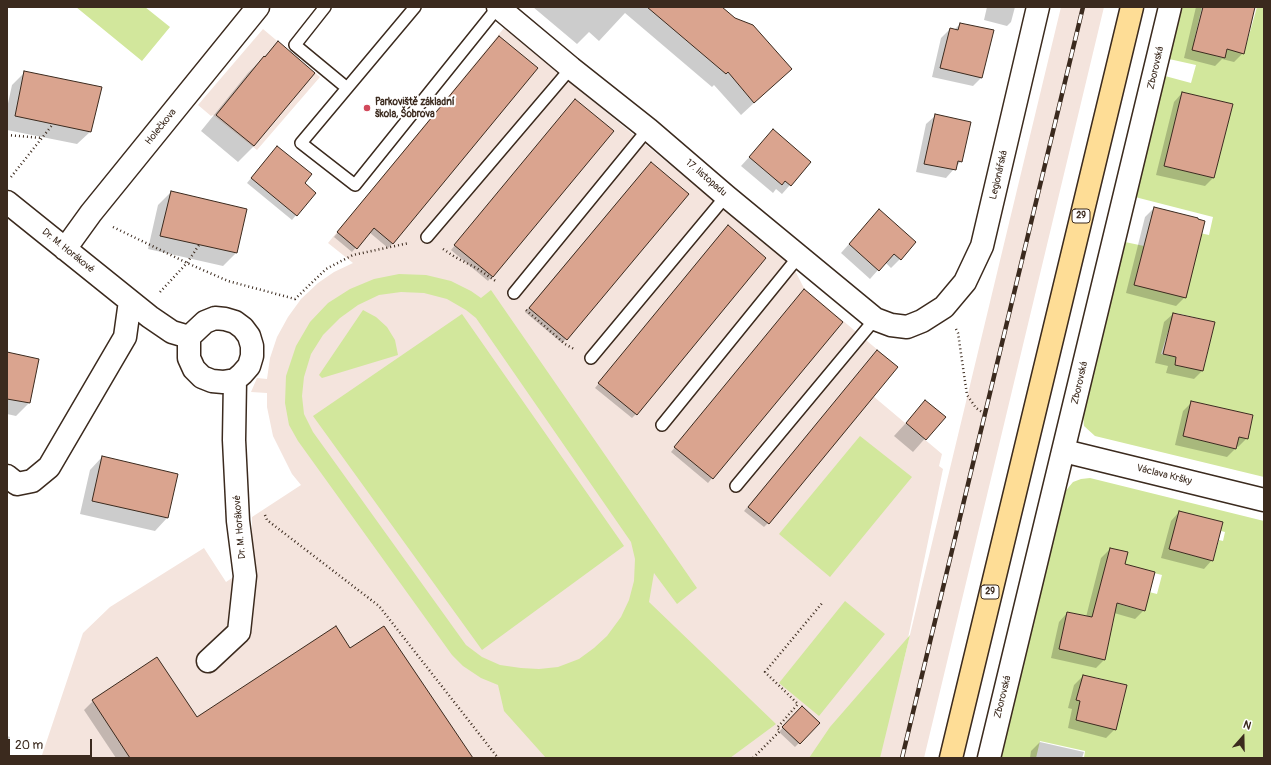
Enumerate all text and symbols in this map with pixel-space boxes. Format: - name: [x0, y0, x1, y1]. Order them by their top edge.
- street label: Zborovská: [1145, 45, 1167, 91]
- place label: Parkoviště základní škola, Šobrova: [375, 96, 455, 120]
- marker: Parkoviště základní škola, Šobrova: [362, 103, 372, 113]
- street label: Holečkova: [143, 107, 179, 147]
- street label: Legionářská: [988, 149, 1010, 201]
- street label: 17. listopadu: [683, 157, 729, 199]
- road number: 29: [1072, 209, 1090, 223]
- street label: Dr. M. Horákové: [39, 226, 97, 276]
- street label: Zborovská: [1069, 360, 1091, 406]
- street label: Václava Kršky: [1135, 462, 1193, 488]
- street label: Dr. M. Horákové: [231, 495, 249, 559]
- road number: 29: [981, 585, 999, 599]
- street label: Zborovská: [992, 674, 1014, 720]
- north arrow: [1223, 717, 1263, 757]
- text: N: [1242, 718, 1253, 733]
- scale bar: [10, 731, 94, 757]
- text: 20 m: [15, 738, 43, 753]

